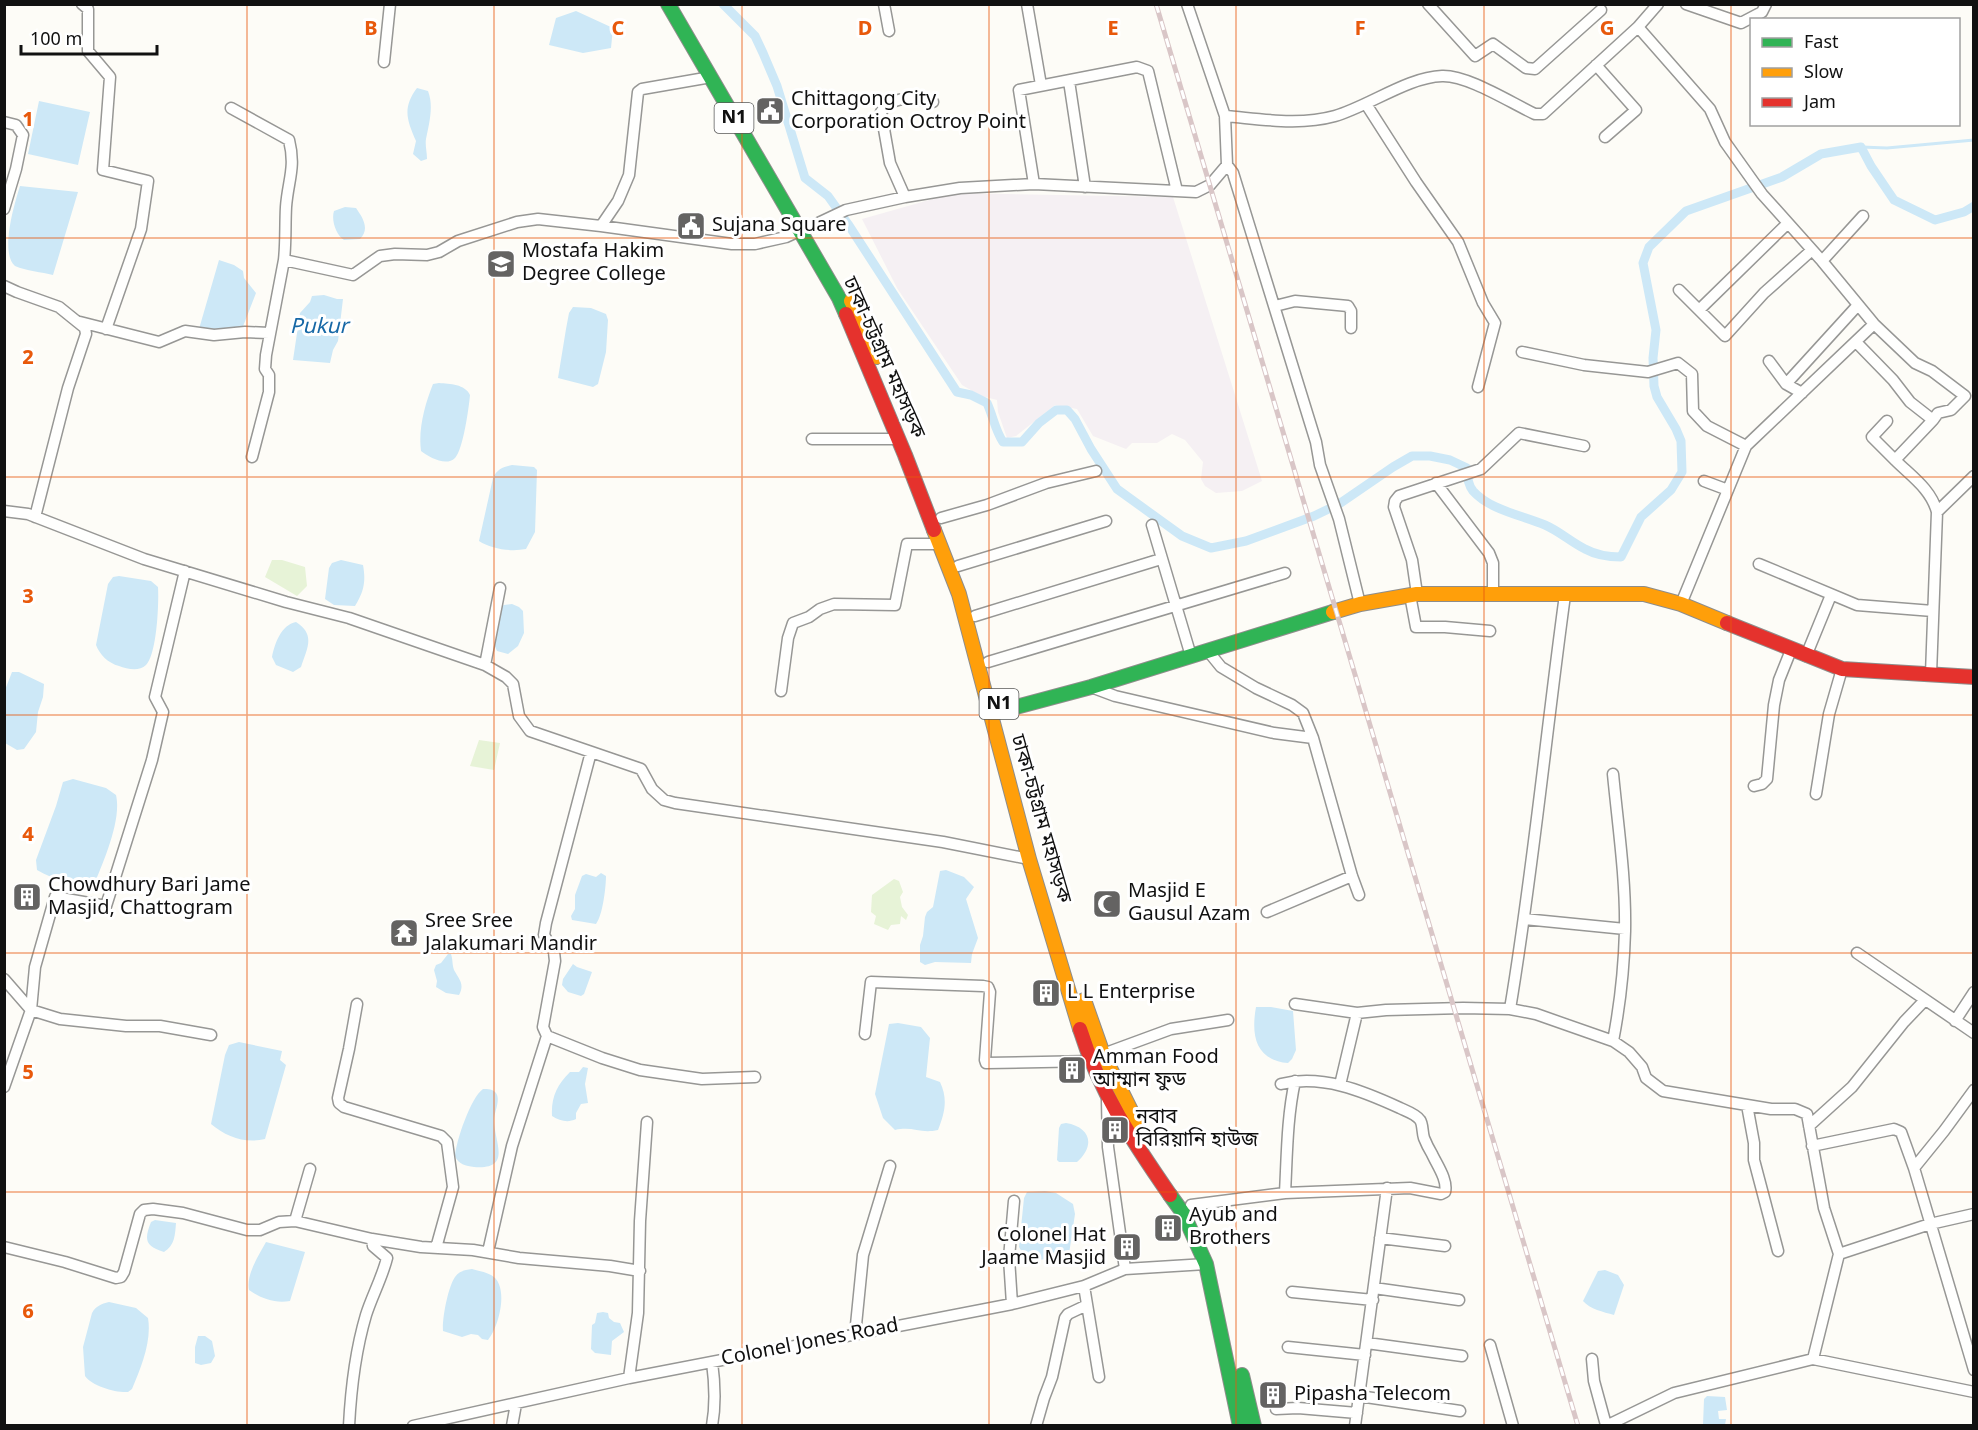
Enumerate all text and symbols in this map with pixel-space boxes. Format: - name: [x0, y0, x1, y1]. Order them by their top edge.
- text: B: [364, 17, 378, 43]
- text: C: [612, 17, 625, 43]
- text: D: [858, 17, 872, 43]
- text: E: [1107, 17, 1119, 43]
- text: F: [1355, 17, 1365, 43]
- text: G: [1600, 17, 1614, 43]
- scale bar: [21, 18, 158, 56]
- legend: [1750, 18, 1960, 126]
- text: 100 m: [30, 28, 82, 52]
- text: Fast: [1804, 31, 1839, 55]
- text: Slow: [1804, 61, 1843, 85]
- place label: Chittagong City Corporation Octroy Point: [791, 87, 1026, 136]
- text: Jam: [1802, 91, 1836, 115]
- public building icon: Chittagong City Corporation Octroy Point: [754, 95, 786, 127]
- road number: N1: [714, 103, 754, 133]
- text: 1: [22, 108, 34, 134]
- public building icon: Sujana Square: [675, 210, 707, 242]
- place label: Sujana Square: [712, 213, 847, 239]
- place label: Mostafa Hakim Degree College: [522, 239, 666, 288]
- school or university icon: Mostafa Hakim Degree College: [485, 248, 517, 280]
- street label: ঢাকা-চট্টগ্রাম মহাসড়ক: [835, 272, 932, 444]
- water label: Pukur: [290, 314, 352, 342]
- text: 2: [22, 346, 34, 372]
- text: 3: [22, 585, 34, 611]
- road number: N1: [980, 689, 1018, 719]
- street label: ঢাকা-চট্টগ্রাম মহাসড়ক: [1003, 731, 1078, 907]
- text: 4: [22, 823, 34, 849]
- place label: Chowdhury Bari Jame Masjid, Chattogram: [48, 873, 251, 922]
- place label: Masjid E Gausul Azam: [1128, 879, 1251, 928]
- building icon: Chowdhury Bari Jame Masjid, Chattogram: [11, 881, 43, 913]
- mosque icon: Masjid E Gausul Azam: [1091, 888, 1123, 920]
- place label: Sree Sree Jalakumari Mandir: [423, 909, 597, 958]
- temple icon: Sree Sree Jalakumari Mandir: [388, 917, 420, 949]
- building icon: L L Enterprise: [1030, 977, 1062, 1009]
- place label: L L Enterprise: [1067, 980, 1195, 1006]
- place label: Amman Food আম্মান ফুড: [1092, 1045, 1219, 1094]
- building icon: Amman Food আম্মান ফুড: [1056, 1054, 1088, 1086]
- text: 5: [22, 1061, 34, 1087]
- place label: নবাব বিরিয়ানি হাউজ: [1135, 1105, 1259, 1154]
- building icon: নবাব বিরিয়ানি হাউজ: [1099, 1114, 1131, 1146]
- place label: Ayub and Brothers: [1189, 1203, 1278, 1252]
- building icon: Ayub and Brothers: [1152, 1212, 1184, 1244]
- place label: Colonel Hat Jaame Masjid: [979, 1223, 1106, 1272]
- building icon: Colonel Hat Jaame Masjid: [1111, 1231, 1143, 1263]
- text: 6: [22, 1300, 34, 1326]
- street label: Colonel Jones Road: [719, 1313, 901, 1373]
- building icon: Pipasha Telecom: [1257, 1379, 1289, 1411]
- place label: Pipasha Telecom: [1294, 1382, 1451, 1408]

